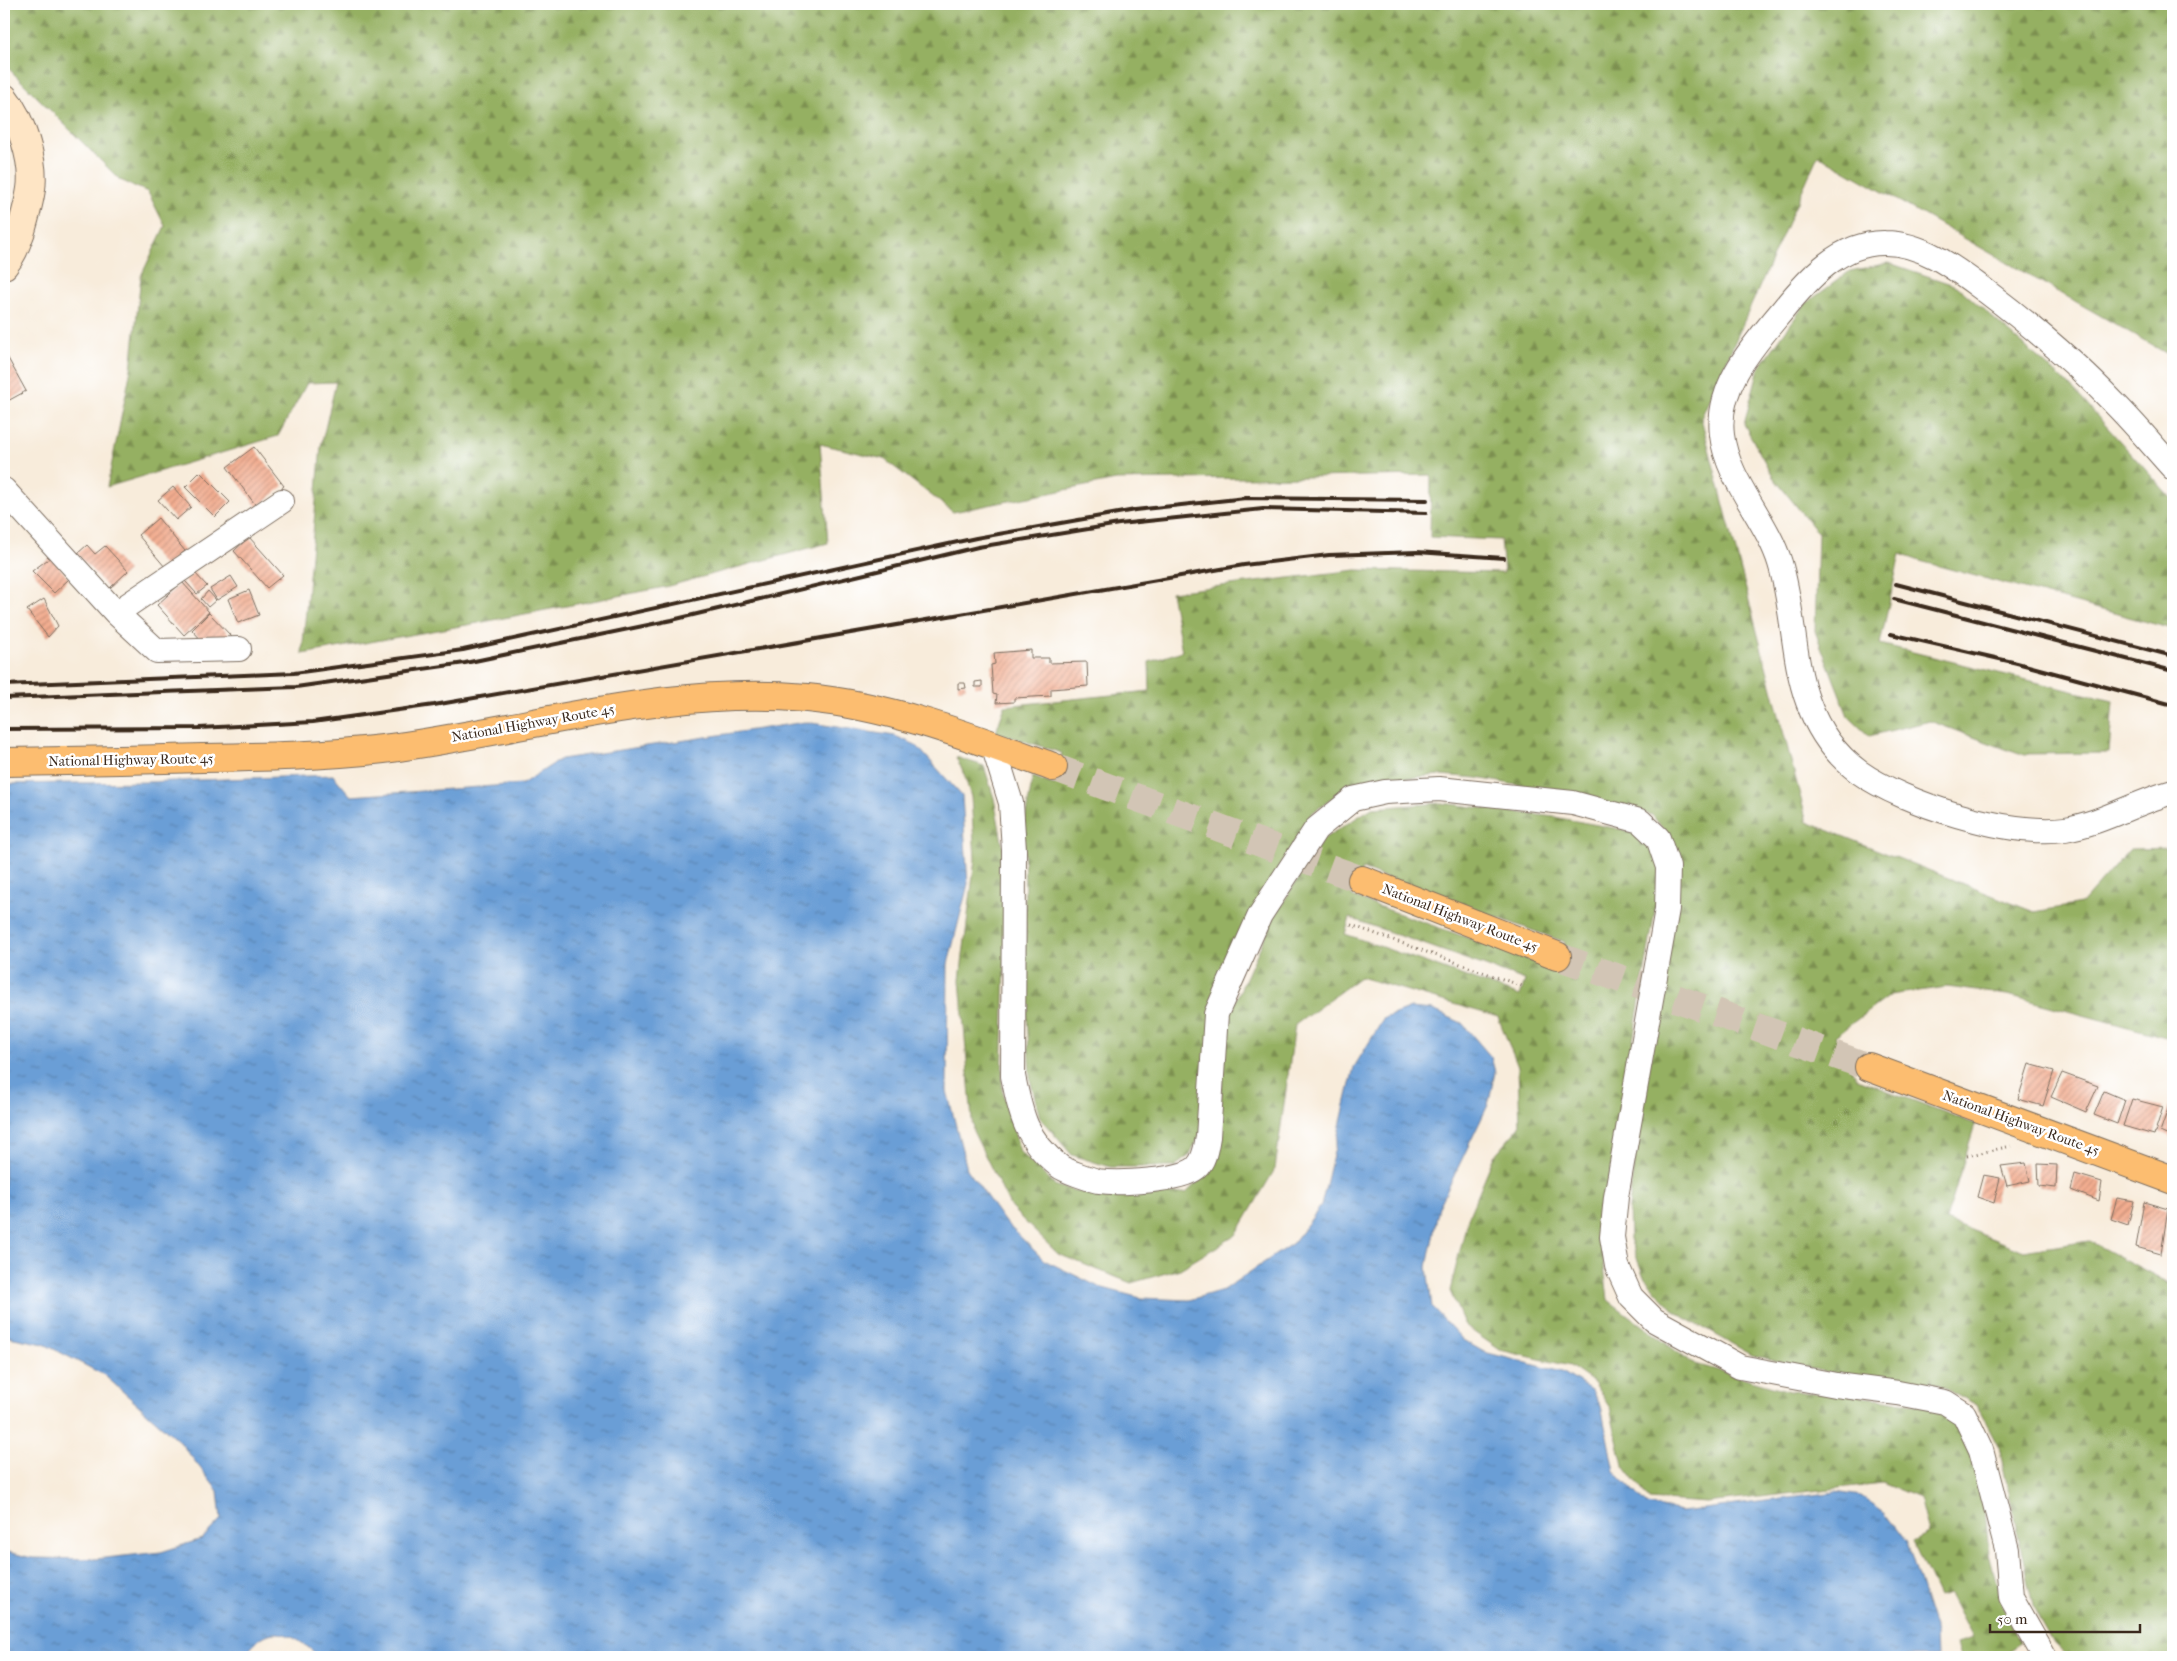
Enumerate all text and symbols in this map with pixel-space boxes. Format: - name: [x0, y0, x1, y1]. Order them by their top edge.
- street label: National Highway Route 45: [450, 700, 616, 746]
- street label: National Highway Route 45: [48, 750, 214, 770]
- street label: National Highway Route 45: [1380, 880, 1540, 956]
- street label: National Highway Route 45: [1940, 1087, 2102, 1159]
- scale bar: [1990, 1601, 2140, 1633]
- text: 50 m: [1997, 1610, 2028, 1628]

